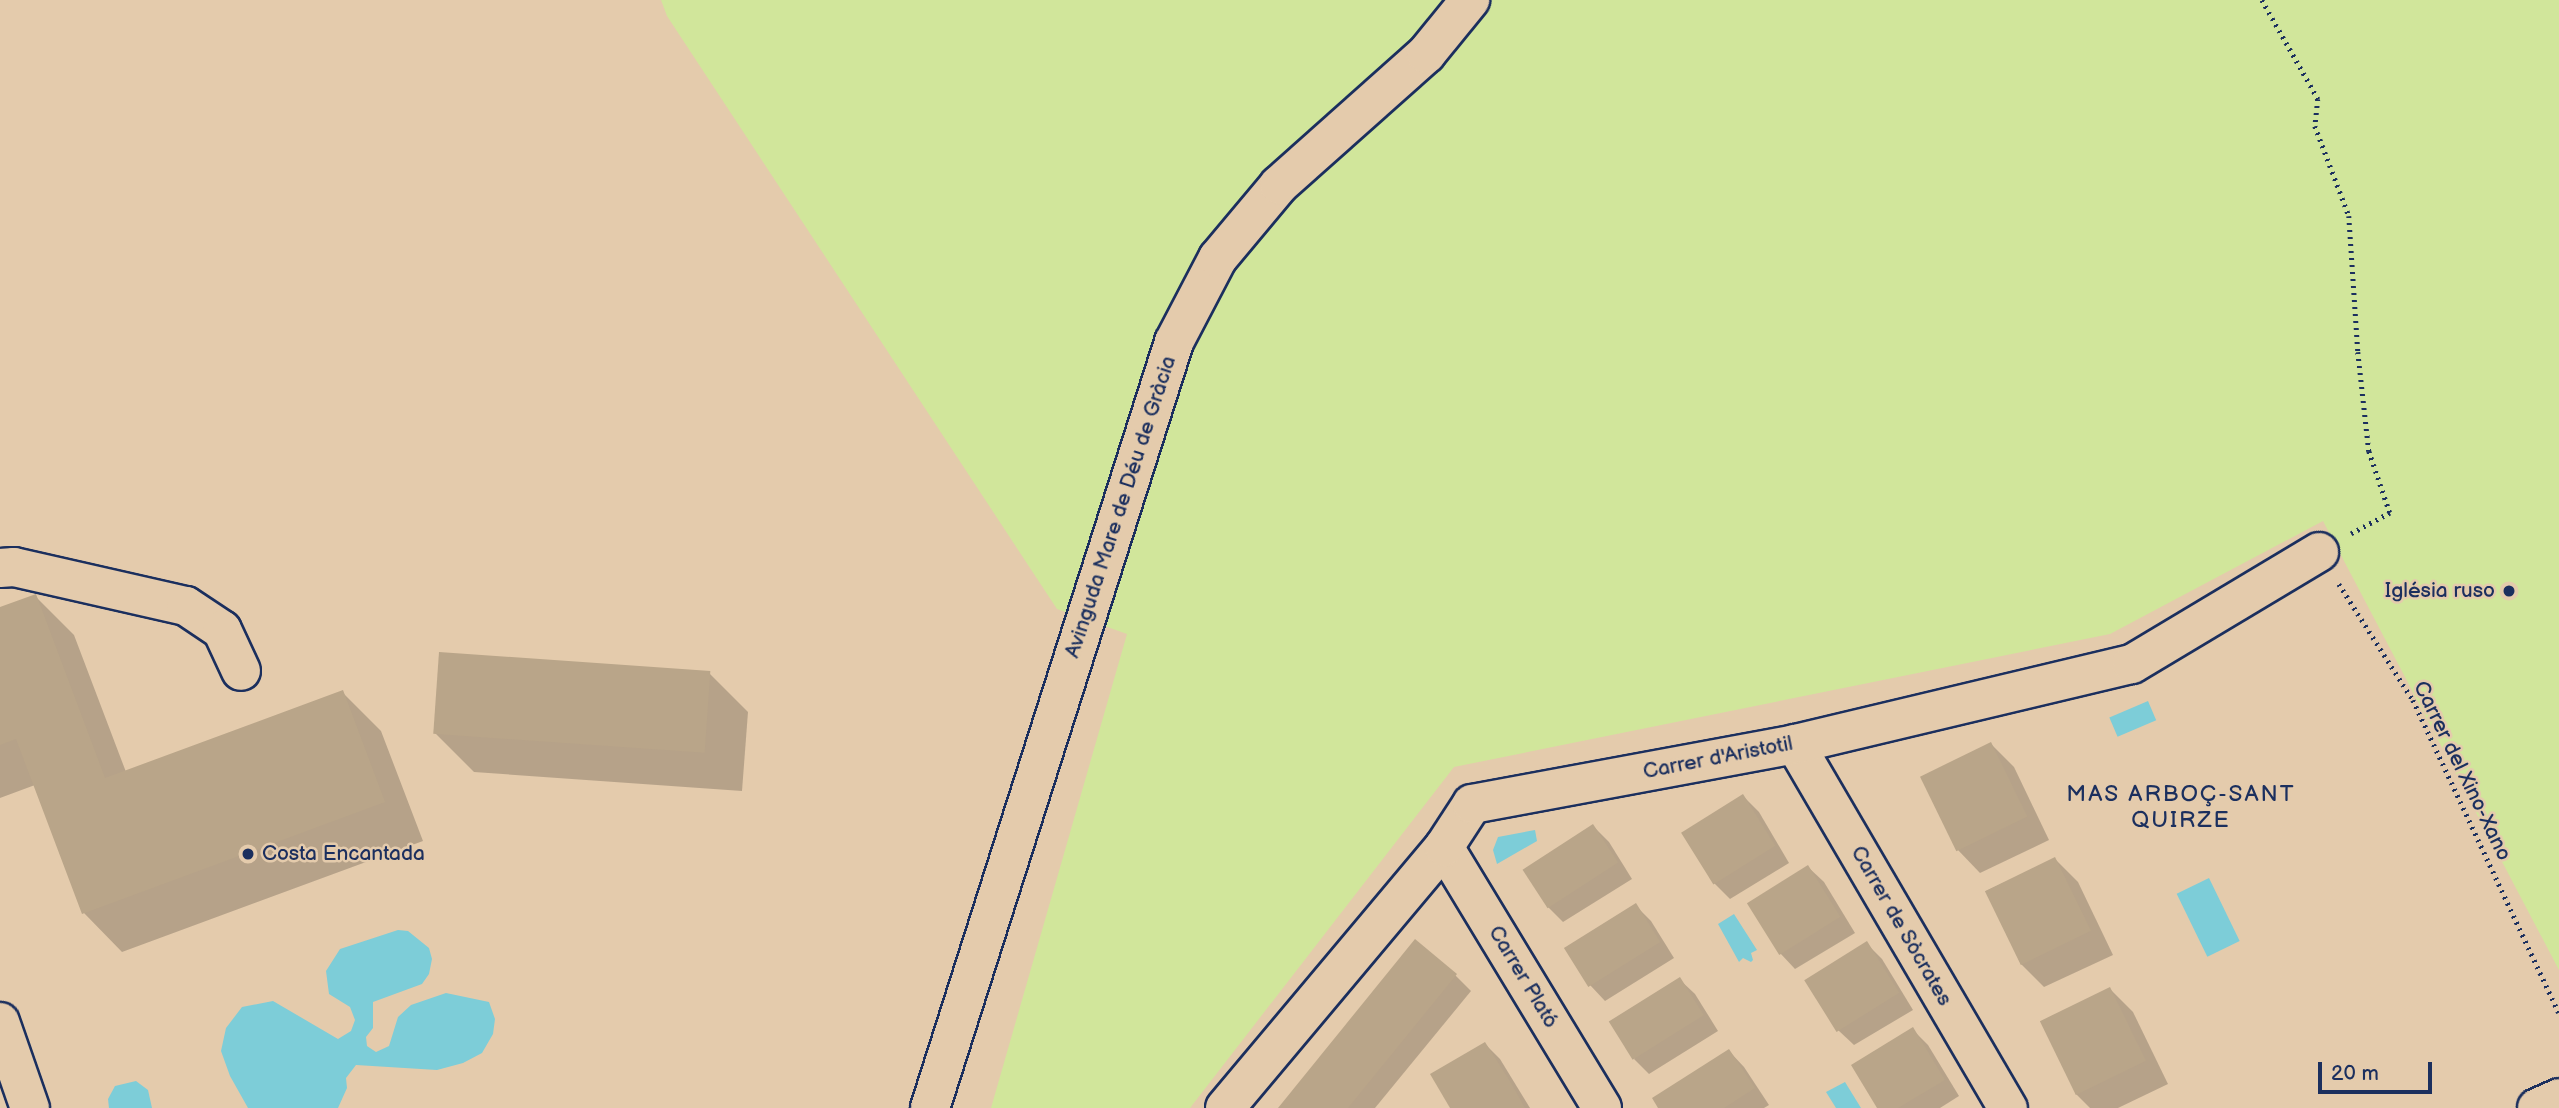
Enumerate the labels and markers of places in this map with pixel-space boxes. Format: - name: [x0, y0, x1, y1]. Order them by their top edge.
- place label: Iglésia ruso: [2385, 578, 2495, 604]
- marker: Iglésia ruso: [2501, 583, 2517, 599]
- place label: Costa Encantada: [262, 841, 425, 867]
- marker: Costa Encantada: [240, 846, 256, 862]

